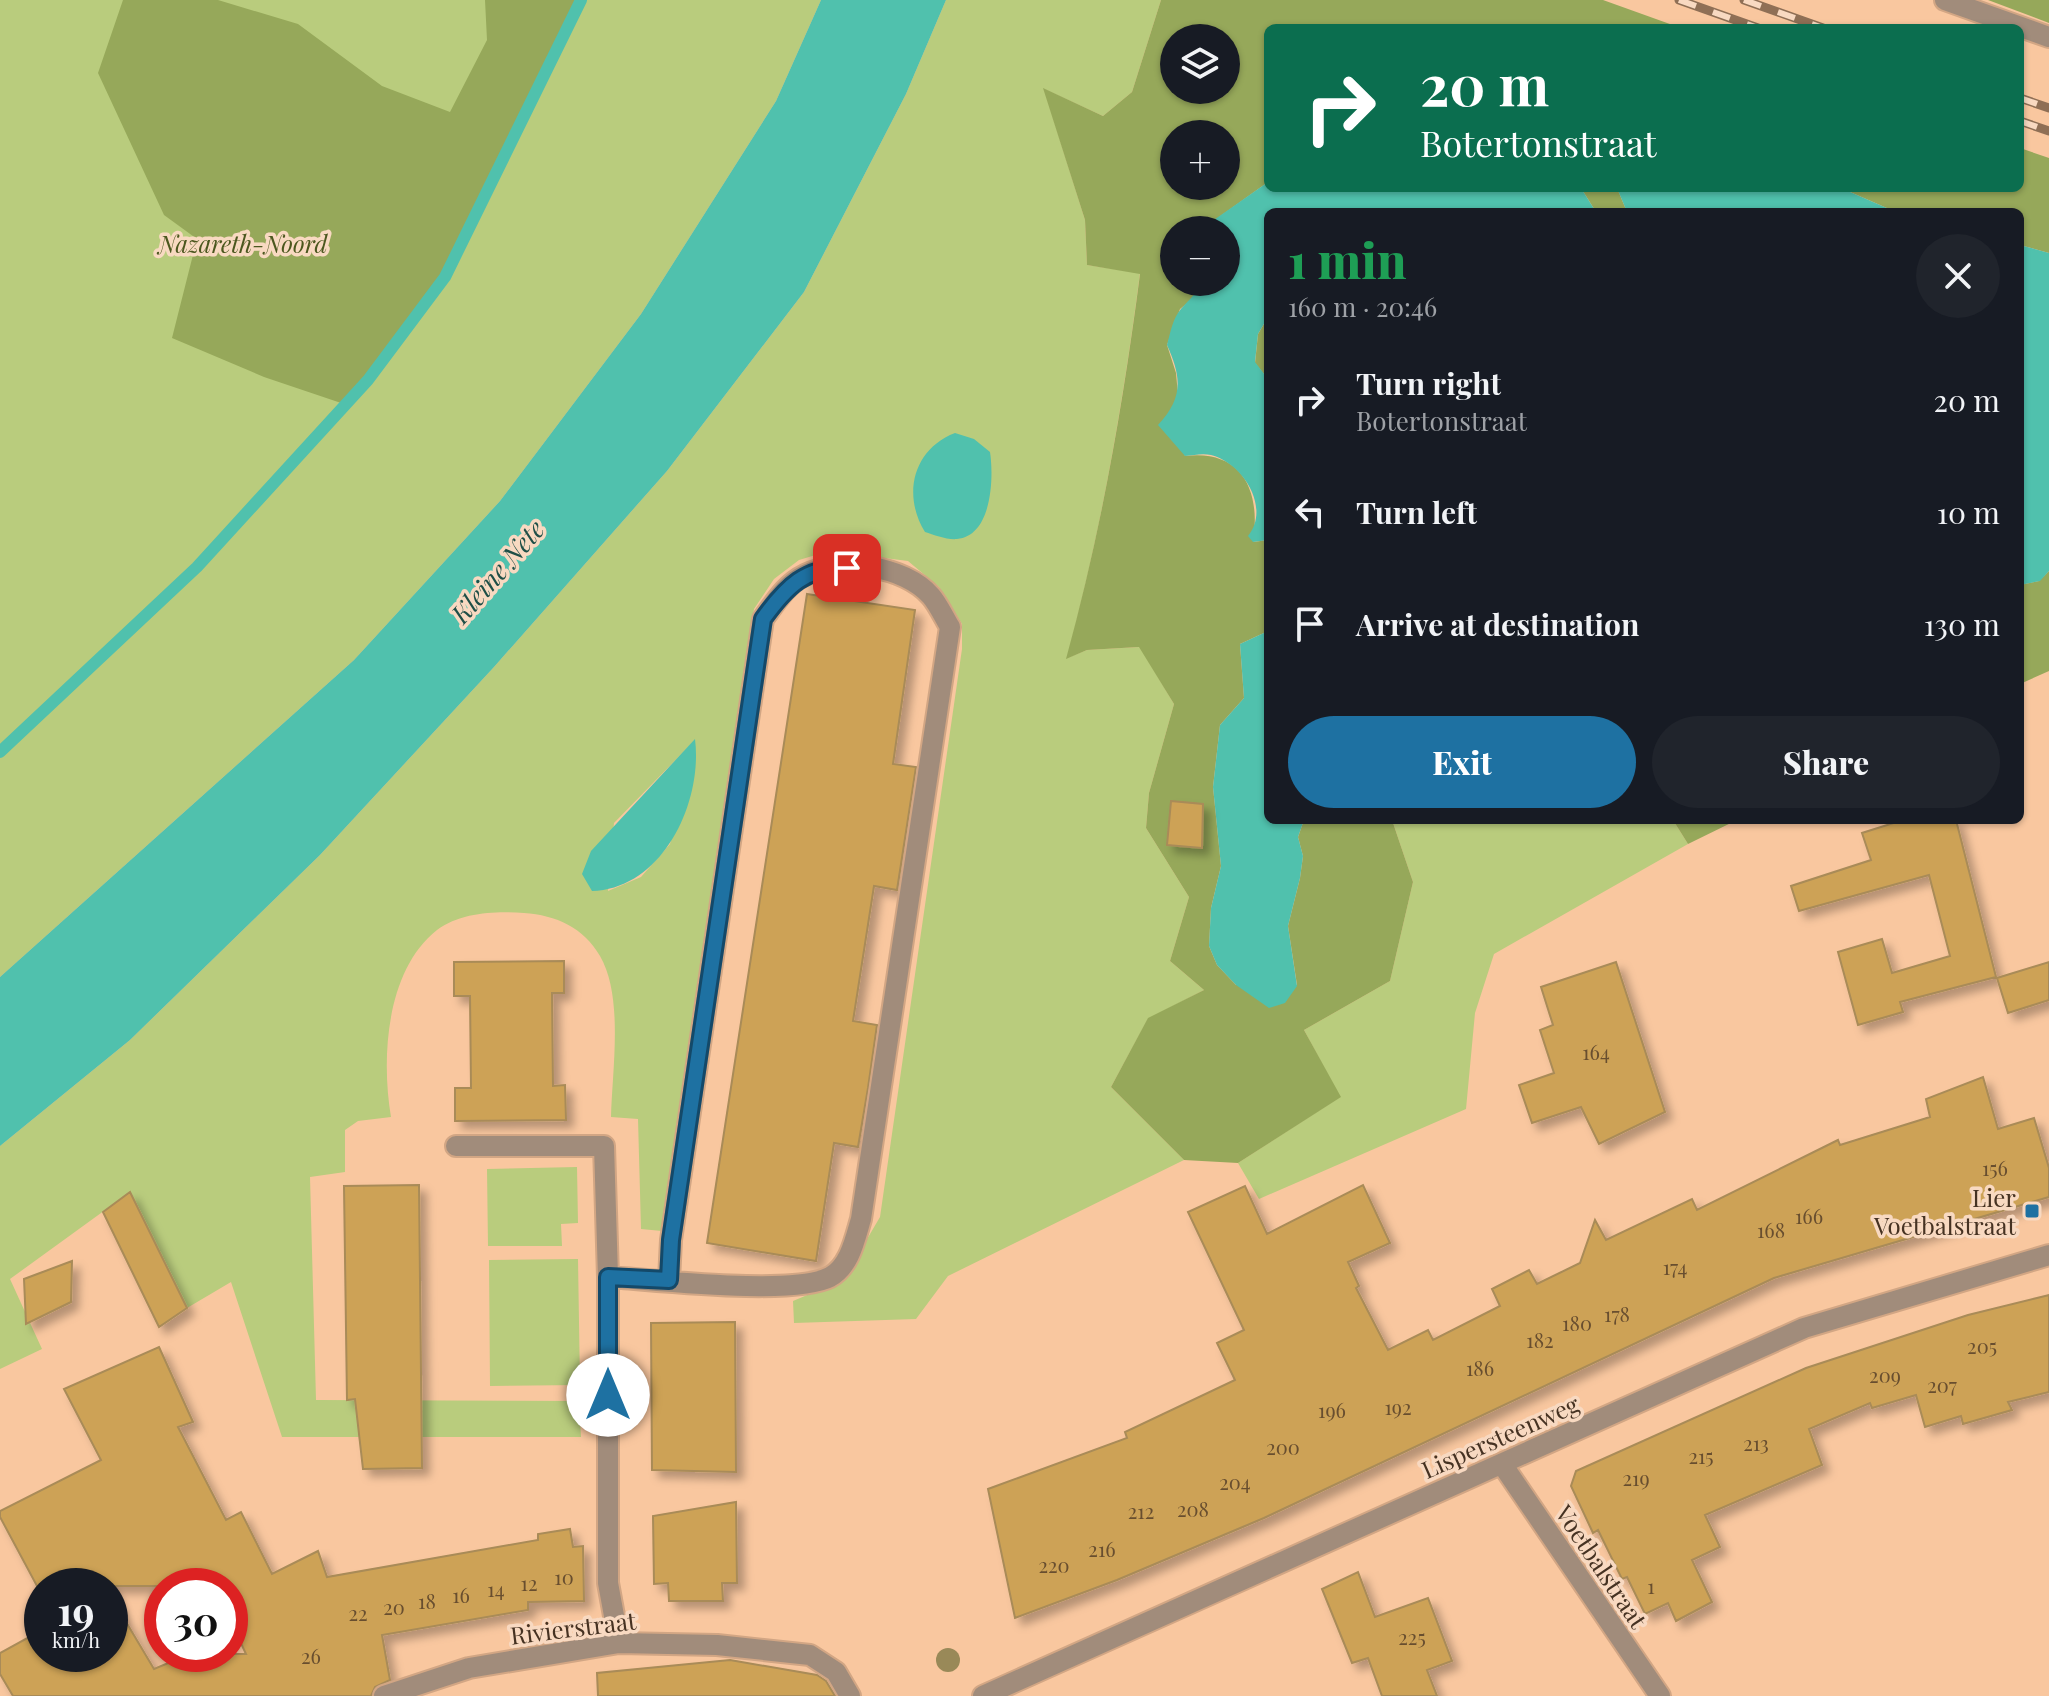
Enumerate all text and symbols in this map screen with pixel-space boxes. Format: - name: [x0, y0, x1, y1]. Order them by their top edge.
- map controls: [1160, 24, 1240, 296]
- button: layers: [1160, 24, 1240, 104]
- text: 20 m: [1420, 46, 1549, 121]
- icon: right: [1288, 56, 1392, 160]
- text: Botertonstraat: [1420, 118, 1657, 166]
- button: +: [1160, 120, 1240, 200]
- button: −: [1160, 216, 1240, 296]
- park label: Nazareth-Noord: [156, 227, 329, 259]
- text: 1 min: [1288, 227, 1406, 291]
- button: close: [1916, 234, 2000, 318]
- text: 160 m · 20:46: [1288, 289, 1437, 324]
- text: Turn right: [1356, 363, 1501, 403]
- icon: right: [1288, 378, 1332, 422]
- text: 20 m: [1934, 380, 2000, 420]
- text: Botertonstraat: [1356, 403, 1527, 438]
- icon: left: [1288, 490, 1332, 534]
- text: Turn left: [1356, 492, 1477, 532]
- text: 10 m: [1937, 492, 2000, 532]
- water label: Kleine Nete: [442, 512, 552, 631]
- pin: [813, 534, 881, 602]
- icon: arrive: [825, 546, 869, 590]
- icon: arrive: [1288, 602, 1332, 646]
- text: Arrive at destination: [1356, 604, 1639, 644]
- text: 130 m: [1924, 604, 2000, 644]
- button: Exit: [1288, 716, 1636, 808]
- button: Share: [1652, 716, 2000, 808]
- house number: 164: [1582, 1038, 1610, 1065]
- house number: 156: [1982, 1154, 2008, 1181]
- place label: Lier Voetbalstraat: [1873, 1181, 2016, 1241]
- house number: 166: [1795, 1202, 1823, 1229]
- marker: Lier Voetbalstraat: [2023, 1202, 2041, 1220]
- house number: 168: [1757, 1216, 1785, 1243]
- house number: 174: [1663, 1253, 1687, 1280]
- house number: 178: [1604, 1300, 1630, 1327]
- house number: 180: [1562, 1309, 1592, 1336]
- house number: 182: [1526, 1326, 1554, 1353]
- house number: 205: [1967, 1332, 1997, 1359]
- position arrow: [566, 1353, 650, 1437]
- house number: 186: [1466, 1354, 1494, 1381]
- house number: 209: [1869, 1361, 1901, 1388]
- house number: 207: [1927, 1371, 1957, 1398]
- street label: Lispersteenweg: [1416, 1387, 1584, 1485]
- house number: 192: [1384, 1393, 1412, 1420]
- house number: 196: [1318, 1396, 1346, 1423]
- house number: 213: [1743, 1429, 1769, 1456]
- house number: 200: [1266, 1433, 1300, 1460]
- house number: 215: [1688, 1442, 1714, 1469]
- house number: 219: [1622, 1464, 1650, 1491]
- house number: 204: [1219, 1468, 1251, 1495]
- house number: 208: [1177, 1495, 1209, 1522]
- house number: 212: [1128, 1497, 1154, 1524]
- street label: Voetbalstraat: [1548, 1497, 1655, 1634]
- house number: 216: [1088, 1535, 1116, 1562]
- house number: 220: [1038, 1551, 1070, 1578]
- house number: 10: [554, 1563, 574, 1590]
- speed limit sign: 30: [144, 1568, 248, 1672]
- house number: 12: [521, 1569, 537, 1596]
- house number: 1: [1647, 1572, 1655, 1599]
- house number: 14: [487, 1575, 505, 1602]
- house number: 16: [452, 1581, 470, 1608]
- text: 19: [57, 1583, 95, 1636]
- house number: 18: [418, 1587, 436, 1614]
- house number: 20: [383, 1593, 405, 1620]
- house number: 22: [348, 1599, 368, 1626]
- street label: Rivierstraat: [508, 1603, 638, 1651]
- house number: 225: [1398, 1623, 1426, 1650]
- text: km/h: [52, 1626, 100, 1653]
- house number: 26: [301, 1642, 321, 1669]

